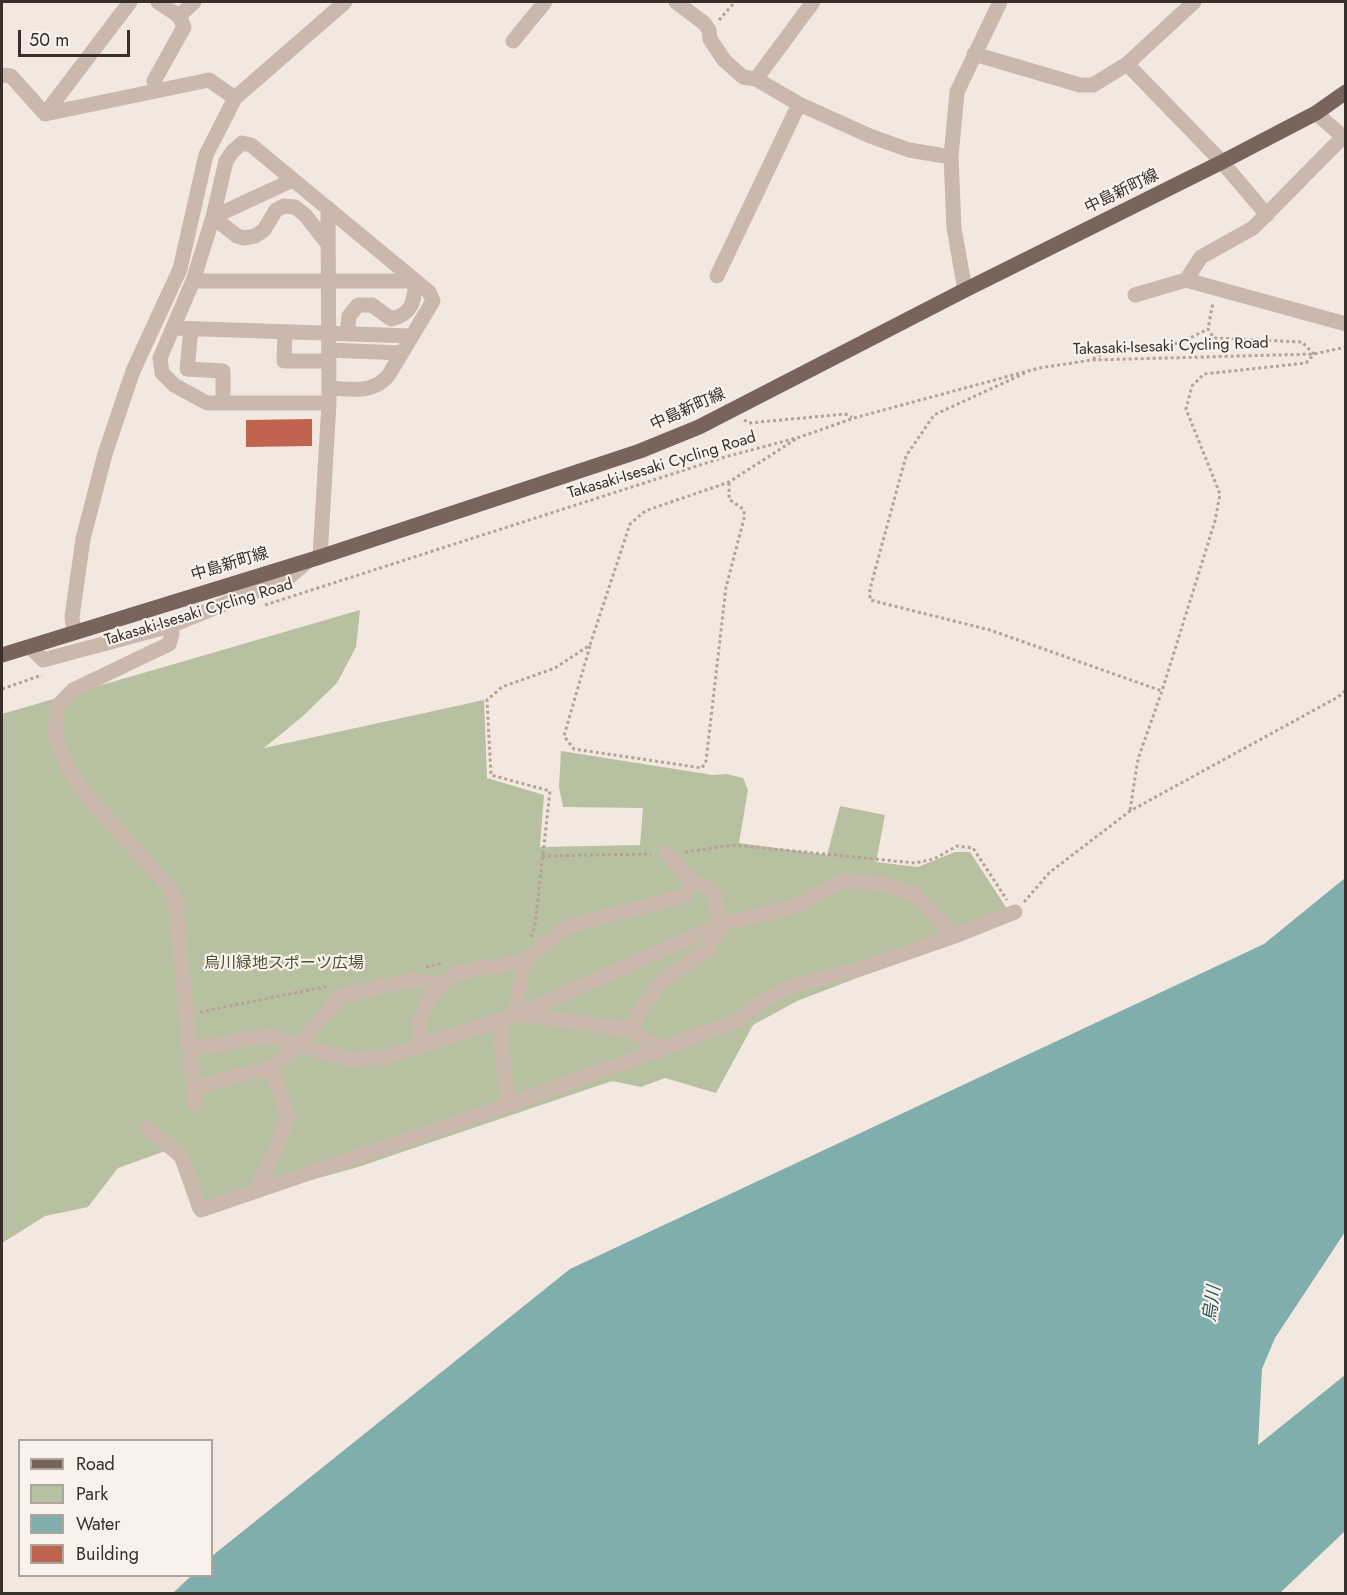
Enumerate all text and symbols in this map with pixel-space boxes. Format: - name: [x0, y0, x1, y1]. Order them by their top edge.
- scale bar: [21, 18, 134, 56]
- text: 50 m: [29, 27, 69, 53]
- street label: 中島新町線: [1082, 166, 1162, 218]
- street label: Takasaki-Isesaki Cycling Road: [1073, 334, 1269, 360]
- street label: 中島新町線: [648, 385, 728, 435]
- street label: Takasaki-Isesaki Cycling Road: [566, 428, 758, 504]
- street label: 中島新町線: [189, 544, 271, 586]
- street label: Takasaki-Isesaki Cycling Road: [103, 575, 295, 651]
- park label: 烏川緑地スポーツ広場: [204, 954, 364, 974]
- water label: 烏川: [1200, 1285, 1226, 1323]
- legend: [18, 1439, 213, 1577]
- text: Road: [76, 1451, 115, 1477]
- text: Park: [76, 1481, 108, 1507]
- text: Water: [76, 1511, 120, 1537]
- text: Building: [76, 1541, 139, 1567]

